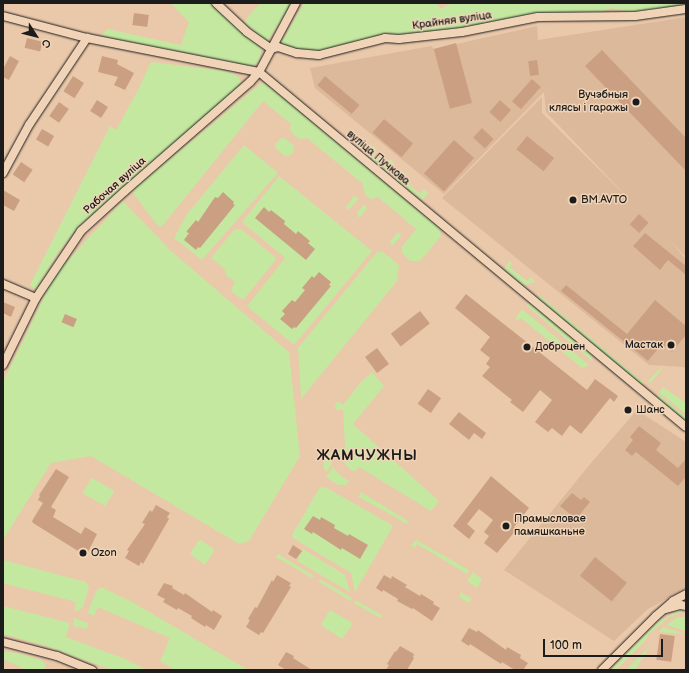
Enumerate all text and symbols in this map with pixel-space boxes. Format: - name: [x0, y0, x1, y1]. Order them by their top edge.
- street label: Крайняя вуліца: [411, 9, 493, 33]
- north arrow: [16, 16, 56, 56]
- text: С: [39, 36, 54, 50]
- place label: Вучэбныя клясы і гаражы: [549, 89, 628, 115]
- marker: Вучэбныя клясы і гаражы: [631, 97, 641, 107]
- street label: вуліца Пучкова: [344, 128, 412, 188]
- street label: Рабочая вуліца: [81, 155, 149, 217]
- place label: BM.AVTO: [581, 193, 627, 207]
- marker: BM.AVTO: [568, 195, 578, 205]
- place label: Мастак: [625, 338, 663, 352]
- place label: Доброцен: [535, 340, 585, 354]
- marker: Мастак: [666, 340, 676, 350]
- marker: Доброцен: [522, 342, 532, 352]
- place label: Шанс: [636, 403, 665, 417]
- marker: Шанс: [623, 405, 633, 415]
- district label: ЖАМЧУЖНЫ: [316, 447, 418, 465]
- place label: Прамысловае памяшканьне: [514, 513, 586, 539]
- marker: Прамысловае памяшканьне: [501, 521, 511, 531]
- place label: Ozon: [91, 546, 117, 560]
- marker: Ozon: [78, 548, 88, 558]
- scale bar: [545, 631, 665, 657]
- text: 100 m: [550, 638, 582, 653]

